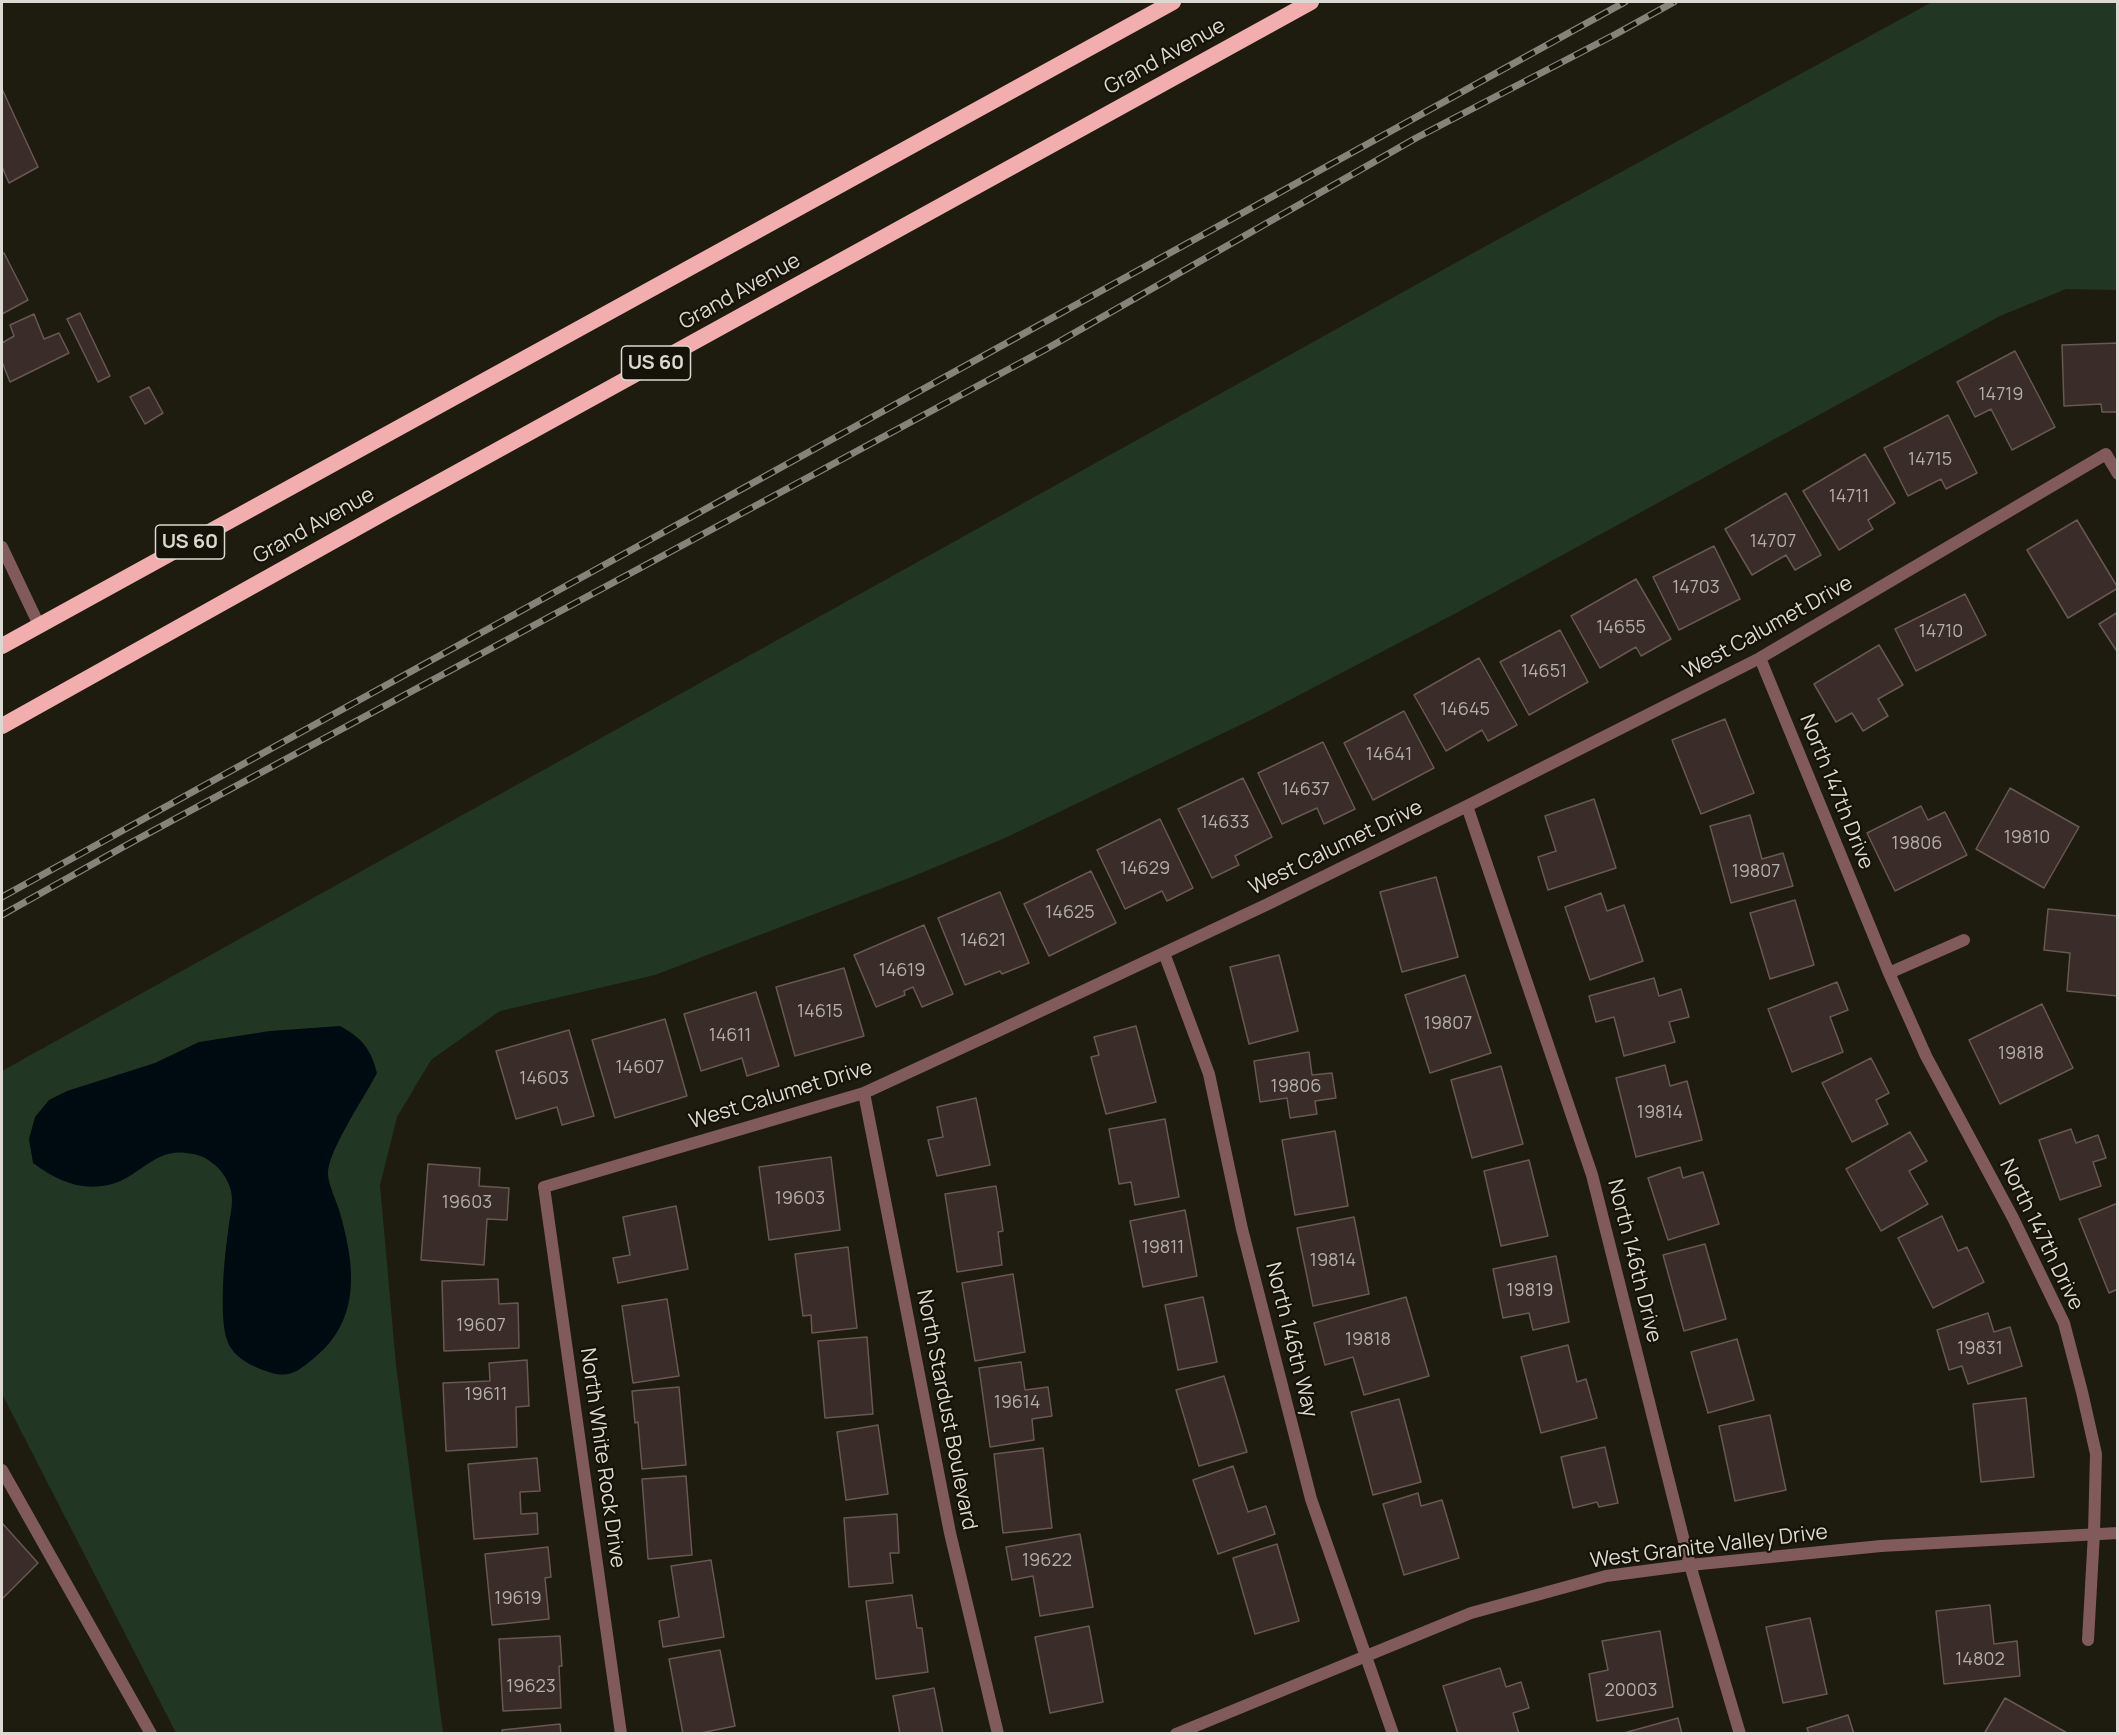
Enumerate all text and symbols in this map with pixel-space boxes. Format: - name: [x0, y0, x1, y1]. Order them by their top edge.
- street label: Grand Avenue: [1100, 13, 1230, 101]
- street label: Grand Avenue: [675, 248, 805, 336]
- road number: US 60: [622, 346, 690, 380]
- house number: 14719: [1979, 384, 2023, 406]
- house number: 14715: [1908, 449, 1952, 471]
- street label: Grand Avenue: [249, 482, 379, 570]
- house number: 14711: [1829, 486, 1869, 508]
- road number: US 60: [156, 525, 225, 559]
- house number: 14707: [1750, 531, 1796, 553]
- street label: West Calumet Drive: [1679, 571, 1857, 685]
- house number: 14703: [1672, 577, 1720, 599]
- house number: 14655: [1596, 617, 1646, 639]
- house number: 14710: [1919, 621, 1963, 643]
- house number: 14651: [1521, 661, 1567, 683]
- house number: 14645: [1440, 699, 1490, 721]
- street label: North 147th Drive: [1793, 711, 1879, 873]
- house number: 14641: [1366, 744, 1412, 766]
- house number: 14637: [1282, 779, 1330, 801]
- street label: West Calumet Drive: [1245, 795, 1427, 901]
- house number: 14633: [1201, 812, 1249, 834]
- house number: 19810: [2004, 827, 2050, 849]
- house number: 19806: [1892, 833, 1942, 855]
- house number: 14629: [1120, 858, 1170, 880]
- house number: 19807: [1732, 861, 1780, 883]
- house number: 14625: [1045, 902, 1095, 924]
- house number: 14621: [960, 930, 1006, 952]
- house number: 14619: [879, 960, 925, 982]
- house number: 14615: [797, 1001, 843, 1023]
- house number: 19807: [1424, 1013, 1472, 1035]
- house number: 14611: [709, 1025, 751, 1047]
- house number: 19818: [1998, 1043, 2044, 1065]
- street label: West Calumet Drive: [686, 1055, 876, 1135]
- house number: 14607: [616, 1057, 664, 1079]
- house number: 14603: [519, 1068, 569, 1090]
- house number: 19806: [1271, 1076, 1321, 1098]
- house number: 19814: [1637, 1102, 1683, 1124]
- street label: North 147th Drive: [1994, 1155, 2088, 1315]
- street label: North 146th Drive: [1602, 1177, 1666, 1345]
- house number: 19603: [775, 1188, 825, 1210]
- house number: 19603: [442, 1192, 492, 1214]
- house number: 19811: [1142, 1237, 1184, 1259]
- house number: 19814: [1310, 1250, 1356, 1272]
- street label: North 146th Way: [1260, 1260, 1322, 1420]
- house number: 19819: [1507, 1280, 1553, 1302]
- street label: North Stardust Boulevard: [910, 1288, 982, 1532]
- house number: 19607: [456, 1315, 506, 1337]
- house number: 19818: [1345, 1329, 1391, 1351]
- house number: 19831: [1957, 1338, 2003, 1360]
- street label: North White Rock Drive: [574, 1346, 630, 1570]
- house number: 19611: [464, 1384, 508, 1406]
- house number: 19614: [994, 1392, 1040, 1414]
- street label: West Granite Valley Drive: [1589, 1520, 1829, 1574]
- house number: 19622: [1022, 1550, 1072, 1572]
- house number: 19619: [494, 1588, 542, 1610]
- house number: 14802: [1955, 1649, 2005, 1671]
- house number: 19623: [506, 1676, 556, 1698]
- house number: 20003: [1604, 1680, 1658, 1702]

